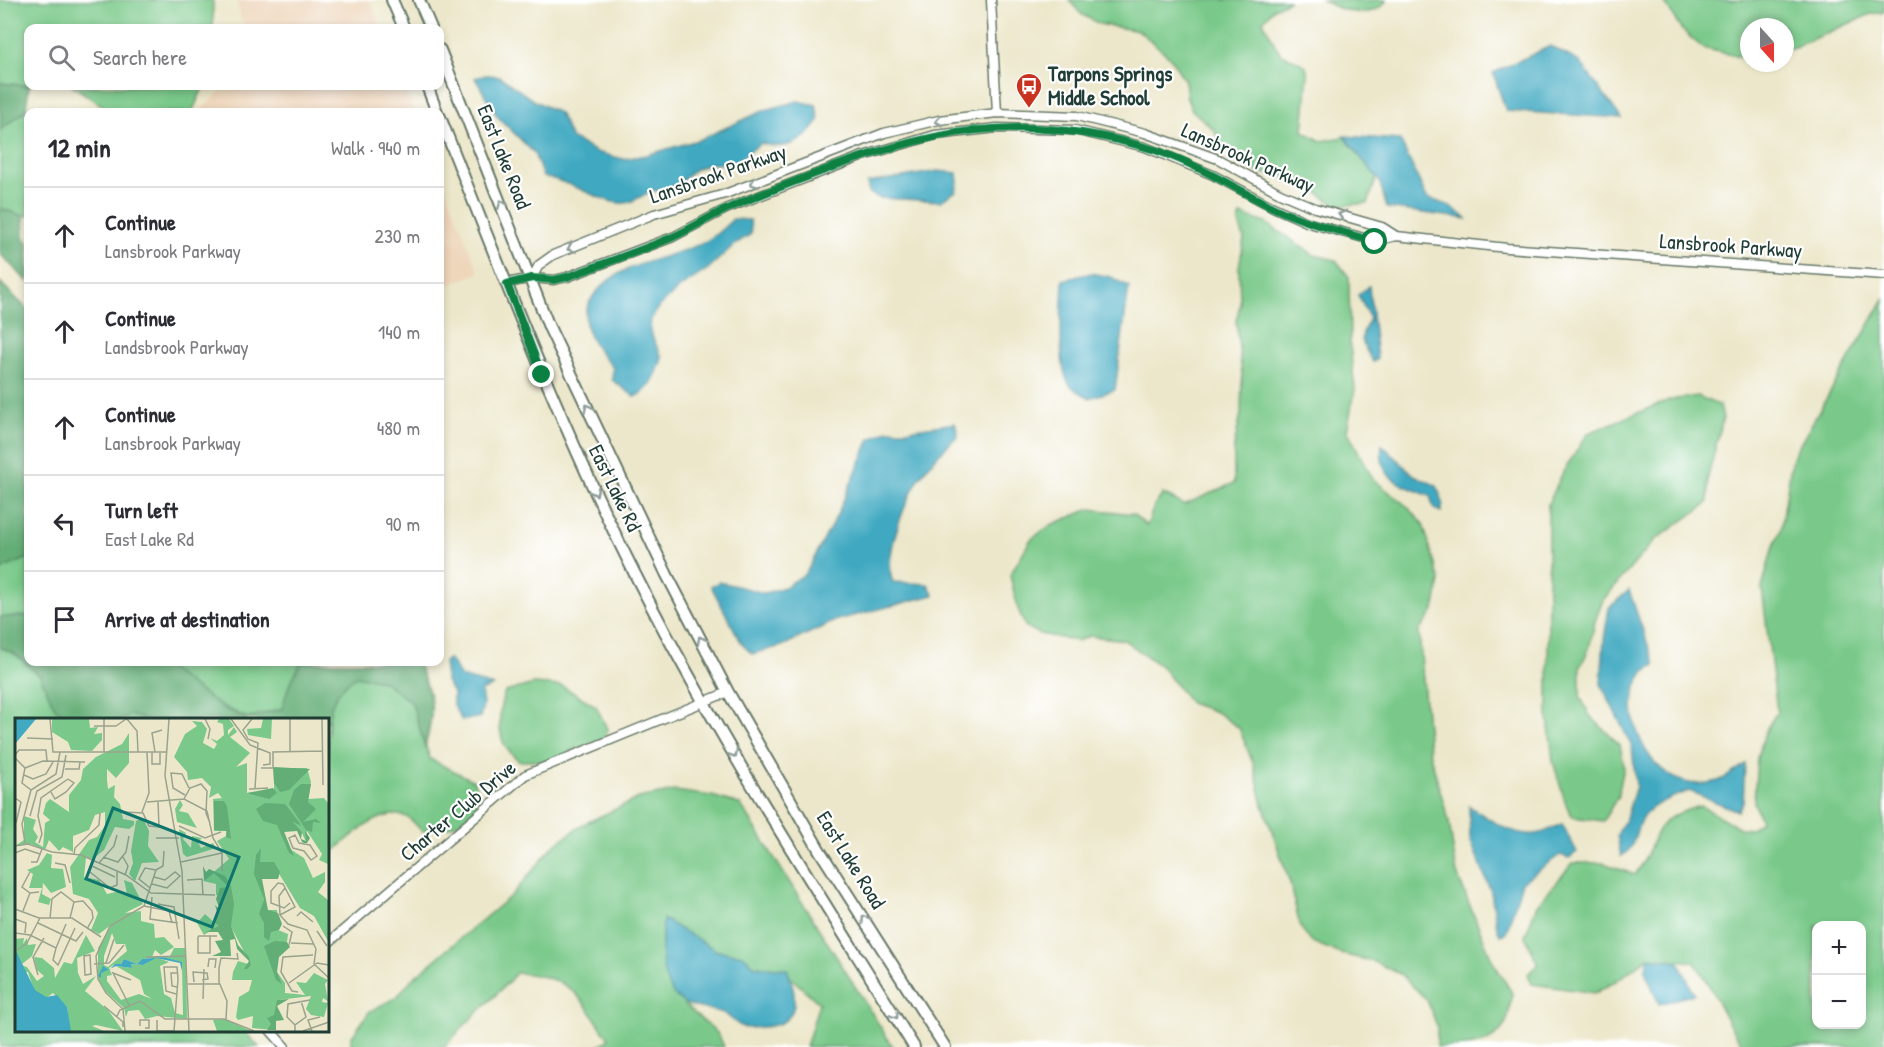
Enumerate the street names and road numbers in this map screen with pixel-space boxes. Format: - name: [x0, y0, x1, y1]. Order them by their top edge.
- street label: East Lake Road: [470, 100, 539, 213]
- street label: Lansbrook Parkway: [1177, 115, 1319, 200]
- street label: Lansbrook Parkway: [646, 137, 790, 210]
- street label: Lansbrook Parkway: [1659, 226, 1803, 265]
- street label: East Lake Rd: [582, 439, 649, 536]
- street label: Charter Club Drive: [393, 753, 522, 868]
- street label: East Lake Road: [810, 805, 893, 914]

